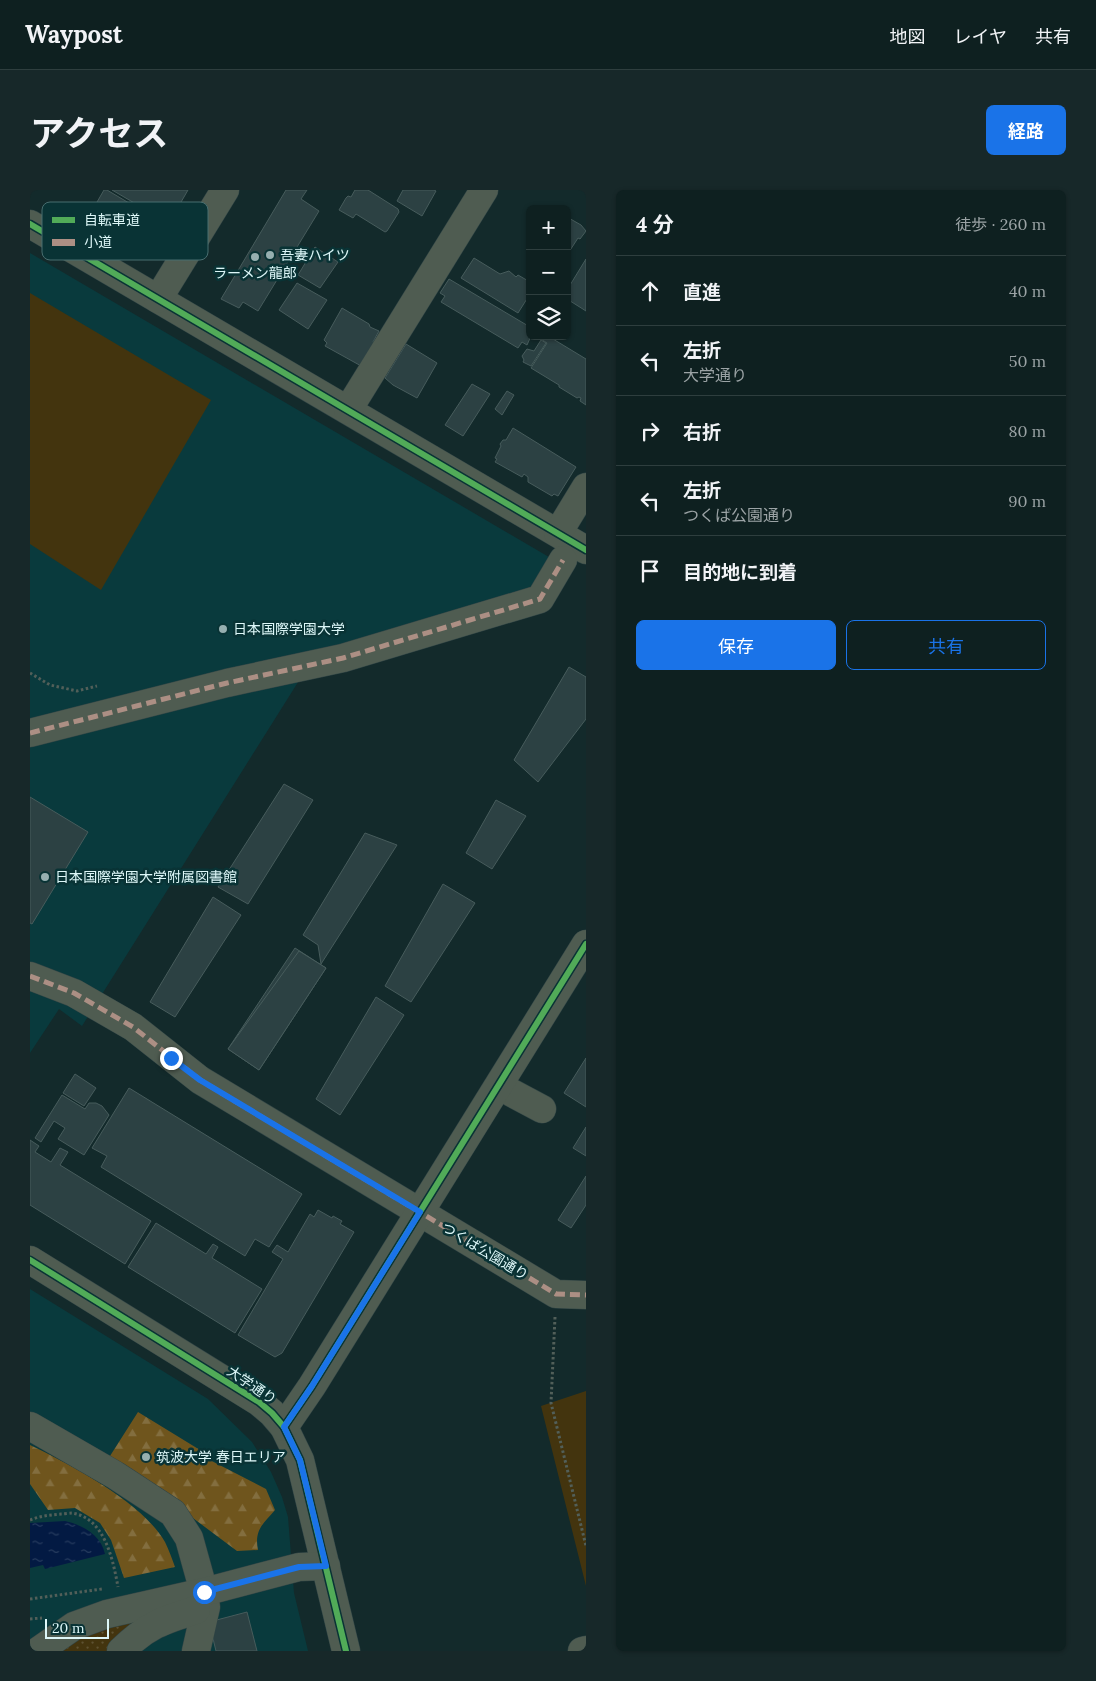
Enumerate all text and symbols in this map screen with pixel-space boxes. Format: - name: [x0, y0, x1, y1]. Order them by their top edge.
- text: Waypost: [25, 19, 123, 50]
- text: 地図: [890, 25, 926, 48]
- text: レイヤ: [954, 25, 1007, 48]
- text: 共有: [1035, 25, 1071, 48]
- button: 経路: [986, 105, 1066, 155]
- text: アクセス: [30, 111, 168, 156]
- legend: [42, 202, 208, 260]
- map controls: [526, 205, 571, 340]
- button: +: [526, 205, 571, 250]
- text: 自転車道: [84, 211, 140, 229]
- text: 4 分: [636, 211, 674, 238]
- text: 徒歩 · 260 m: [955, 214, 1046, 234]
- text: 小道: [84, 233, 112, 251]
- place label: 吾妻ハイツ: [280, 246, 350, 264]
- marker: 吾妻ハイツ: [264, 249, 276, 261]
- button: −: [526, 250, 571, 295]
- marker: ラーメン龍郎: [249, 251, 261, 263]
- place label: ラーメン龍郎: [213, 264, 297, 282]
- icon: ahead: [636, 277, 664, 305]
- text: 直進: [683, 280, 721, 304]
- text: 40 m: [1009, 281, 1046, 301]
- button: layers: [526, 295, 571, 340]
- text: 左折: [683, 338, 721, 362]
- icon: left: [636, 347, 664, 375]
- text: 50 m: [1009, 351, 1046, 371]
- text: 大学通り: [683, 365, 747, 385]
- icon: right: [636, 417, 664, 445]
- text: 右折: [683, 420, 721, 444]
- text: 80 m: [1009, 421, 1046, 441]
- text: 左折: [683, 478, 721, 502]
- icon: left: [636, 487, 664, 515]
- text: 90 m: [1008, 491, 1046, 511]
- text: つくば公園通り: [683, 505, 795, 525]
- icon: arrive: [636, 557, 664, 585]
- text: 目的地に到着: [683, 560, 797, 584]
- place label: 日本国際学園大学: [233, 620, 345, 638]
- button: 保存: [636, 620, 836, 670]
- button: 共有: [846, 620, 1046, 670]
- marker: 日本国際学園大学: [217, 623, 229, 635]
- place label: 日本国際学園大学附属図書館: [55, 868, 237, 886]
- marker: 日本国際学園大学附属図書館: [39, 871, 51, 883]
- route end: [160, 1047, 183, 1070]
- street label: つくば公園通り: [438, 1218, 532, 1284]
- street label: 大学通り: [224, 1362, 280, 1408]
- place label: 筑波大学 春日エリア: [156, 1448, 286, 1466]
- marker: 筑波大学 春日エリア: [140, 1451, 152, 1463]
- route start: [193, 1581, 216, 1604]
- scale bar: [45, 1616, 109, 1639]
- text: 20 m: [52, 1619, 84, 1637]

